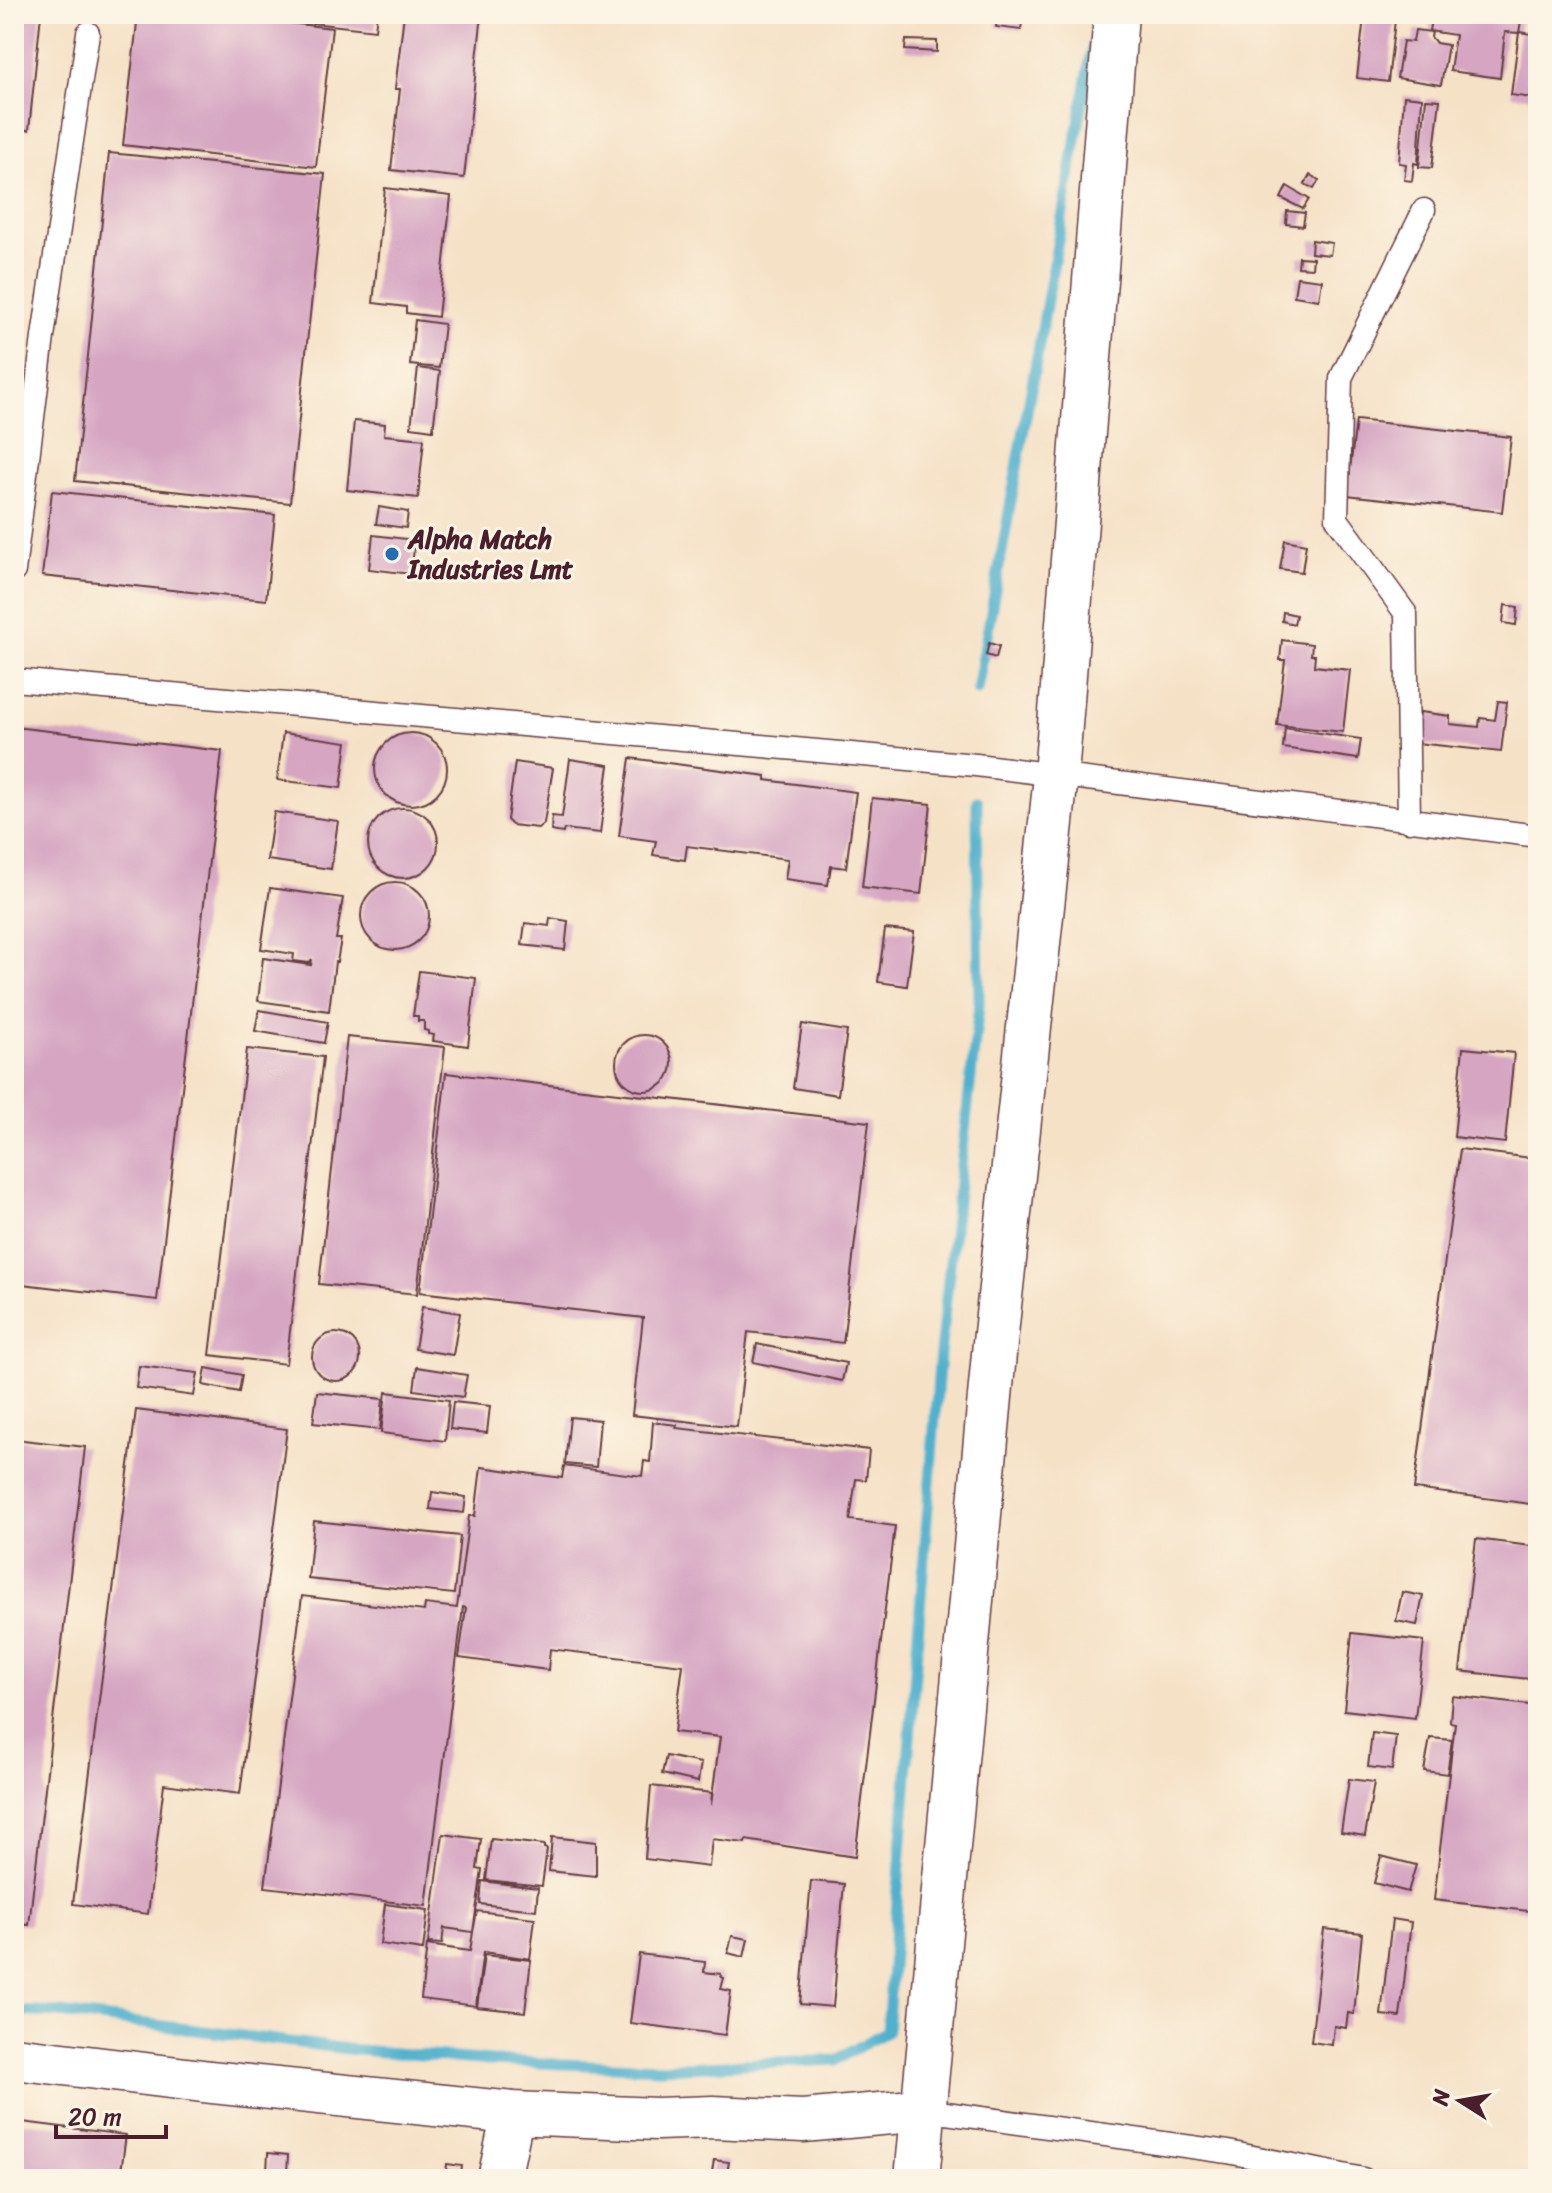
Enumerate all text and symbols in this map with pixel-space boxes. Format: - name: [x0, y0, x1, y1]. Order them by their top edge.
- place label: Alpha Match Industries Lmt: [406, 516, 574, 592]
- marker: Alpha Match Industries Lmt: [383, 545, 401, 563]
- north arrow: [1420, 2061, 1500, 2141]
- text: N: [1420, 2085, 1462, 2109]
- scale bar: [56, 2089, 166, 2139]
- text: 20 m: [68, 2096, 122, 2138]

